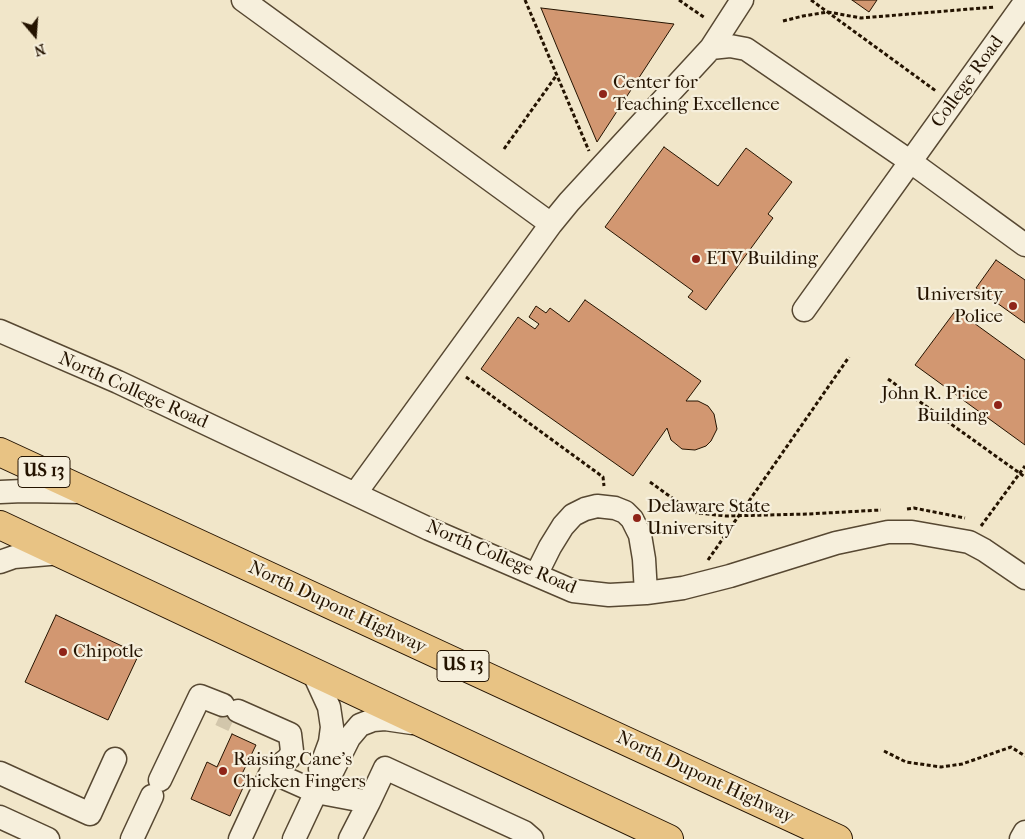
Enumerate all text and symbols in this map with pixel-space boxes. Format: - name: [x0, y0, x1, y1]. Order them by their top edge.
- north arrow: [10, 10, 60, 60]
- street label: College Road: [927, 32, 1009, 132]
- text: N: [32, 40, 47, 59]
- place label: Center for Teaching Excellence: [613, 72, 780, 116]
- marker: Center for Teaching Excellence: [597, 88, 609, 100]
- place label: ETV Building: [706, 248, 818, 270]
- marker: ETV Building: [690, 253, 702, 265]
- place label: University Police: [916, 284, 1003, 328]
- marker: University Police: [1007, 300, 1019, 312]
- street label: North College Road: [55, 348, 211, 434]
- place label: John R. Price Building: [881, 383, 988, 427]
- marker: John R. Price Building: [992, 399, 1004, 411]
- road number: US 13: [18, 457, 70, 488]
- place label: Delaware State University: [647, 496, 770, 540]
- marker: Delaware State University: [631, 512, 643, 524]
- street label: North College Road: [422, 516, 580, 600]
- street label: North Dupont Highway: [244, 557, 430, 659]
- place label: Chipotle: [73, 641, 143, 663]
- marker: Chipotle: [57, 646, 69, 658]
- road number: US 13: [437, 650, 489, 681]
- street label: North Dupont Highway: [612, 727, 798, 829]
- place label: Raising Cane's Chicken Fingers: [233, 749, 366, 793]
- marker: Raising Cane's Chicken Fingers: [217, 765, 229, 777]

